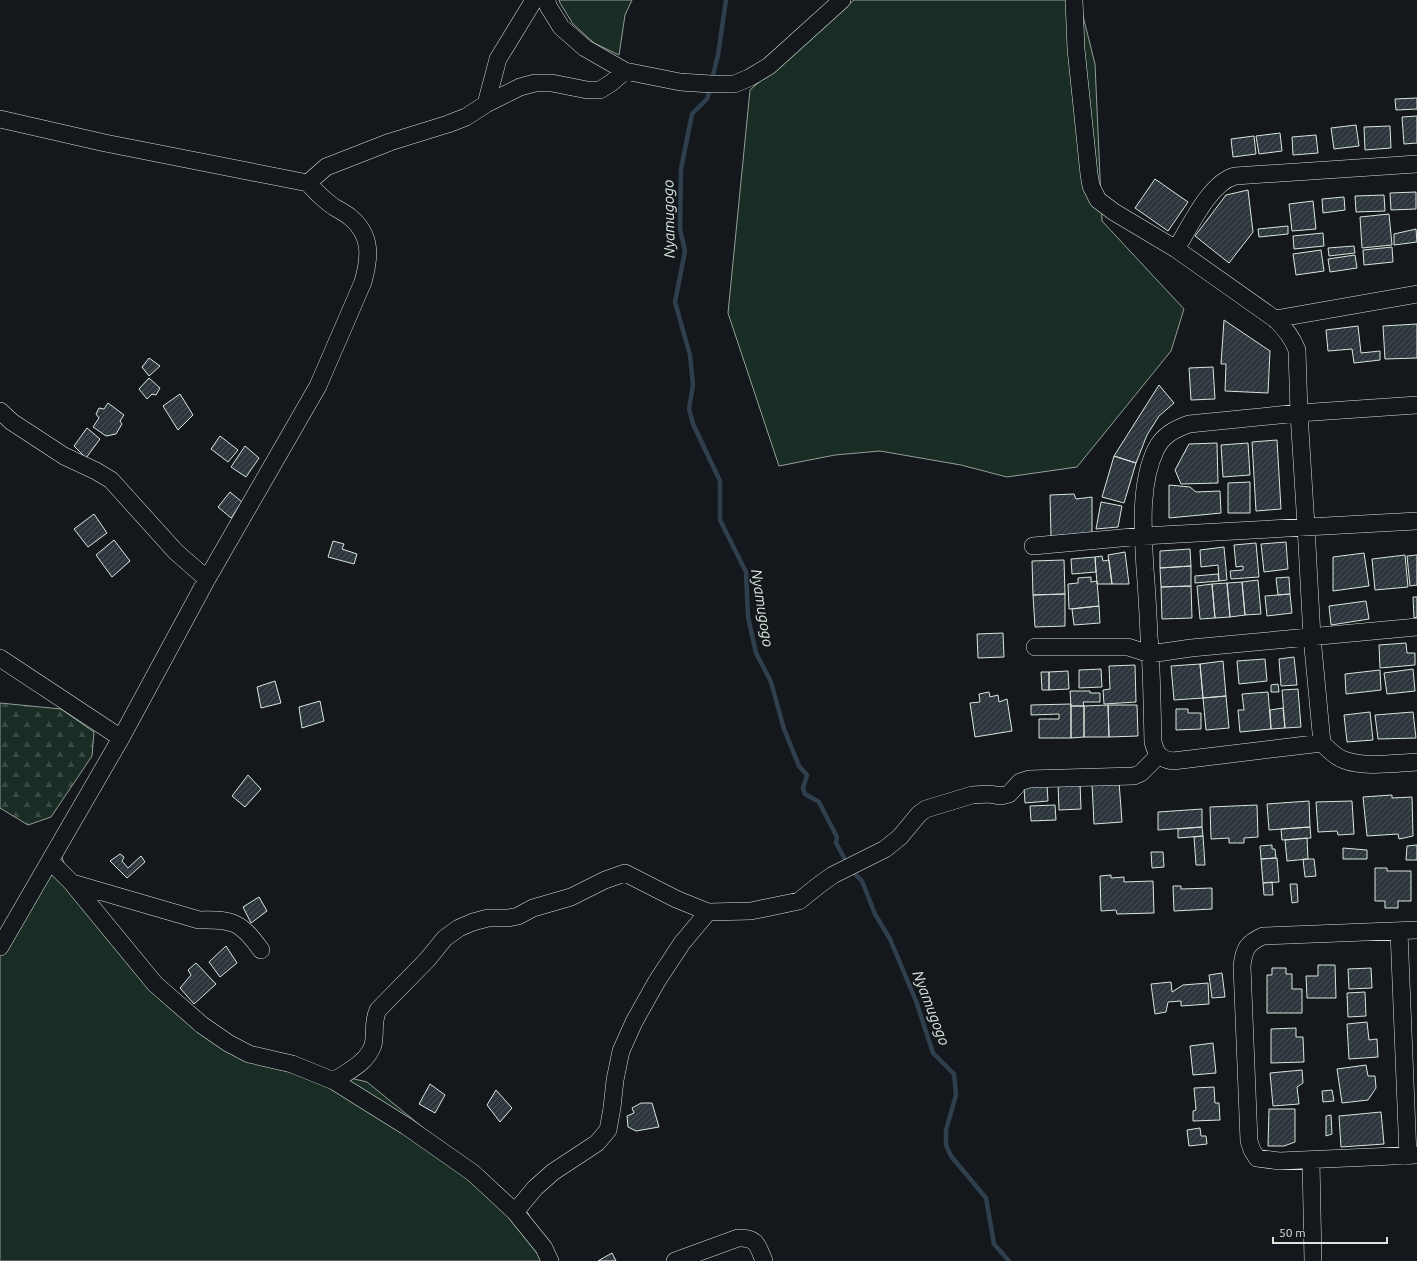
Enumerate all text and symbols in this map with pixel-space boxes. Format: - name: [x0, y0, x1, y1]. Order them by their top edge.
- water label: Nyamugogo: [659, 180, 678, 258]
- water label: Nyamugogo: [748, 568, 777, 648]
- water label: Nyamugogo: [909, 968, 953, 1048]
- scale bar: [1273, 1219, 1387, 1245]
- text: 50 m: [1279, 1226, 1306, 1239]

